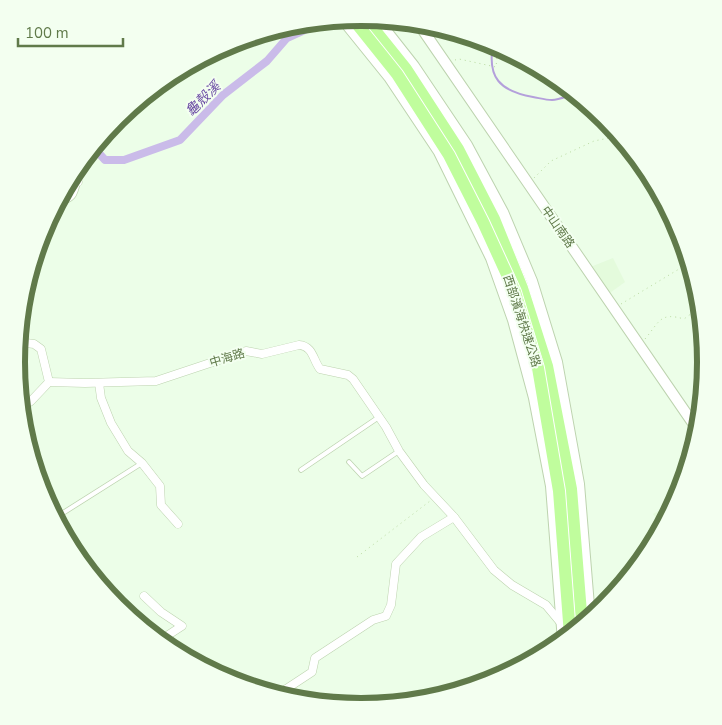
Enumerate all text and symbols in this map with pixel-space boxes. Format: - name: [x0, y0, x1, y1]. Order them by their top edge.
- scale bar: [18, 15, 122, 47]
- text: 100 m: [25, 23, 69, 43]
- water label: 龜殼溪: [181, 76, 226, 121]
- street label: 中山南路: [538, 203, 578, 251]
- street label: 西部濱海快速公路: [500, 273, 544, 369]
- street label: 中海路: [207, 345, 247, 371]

